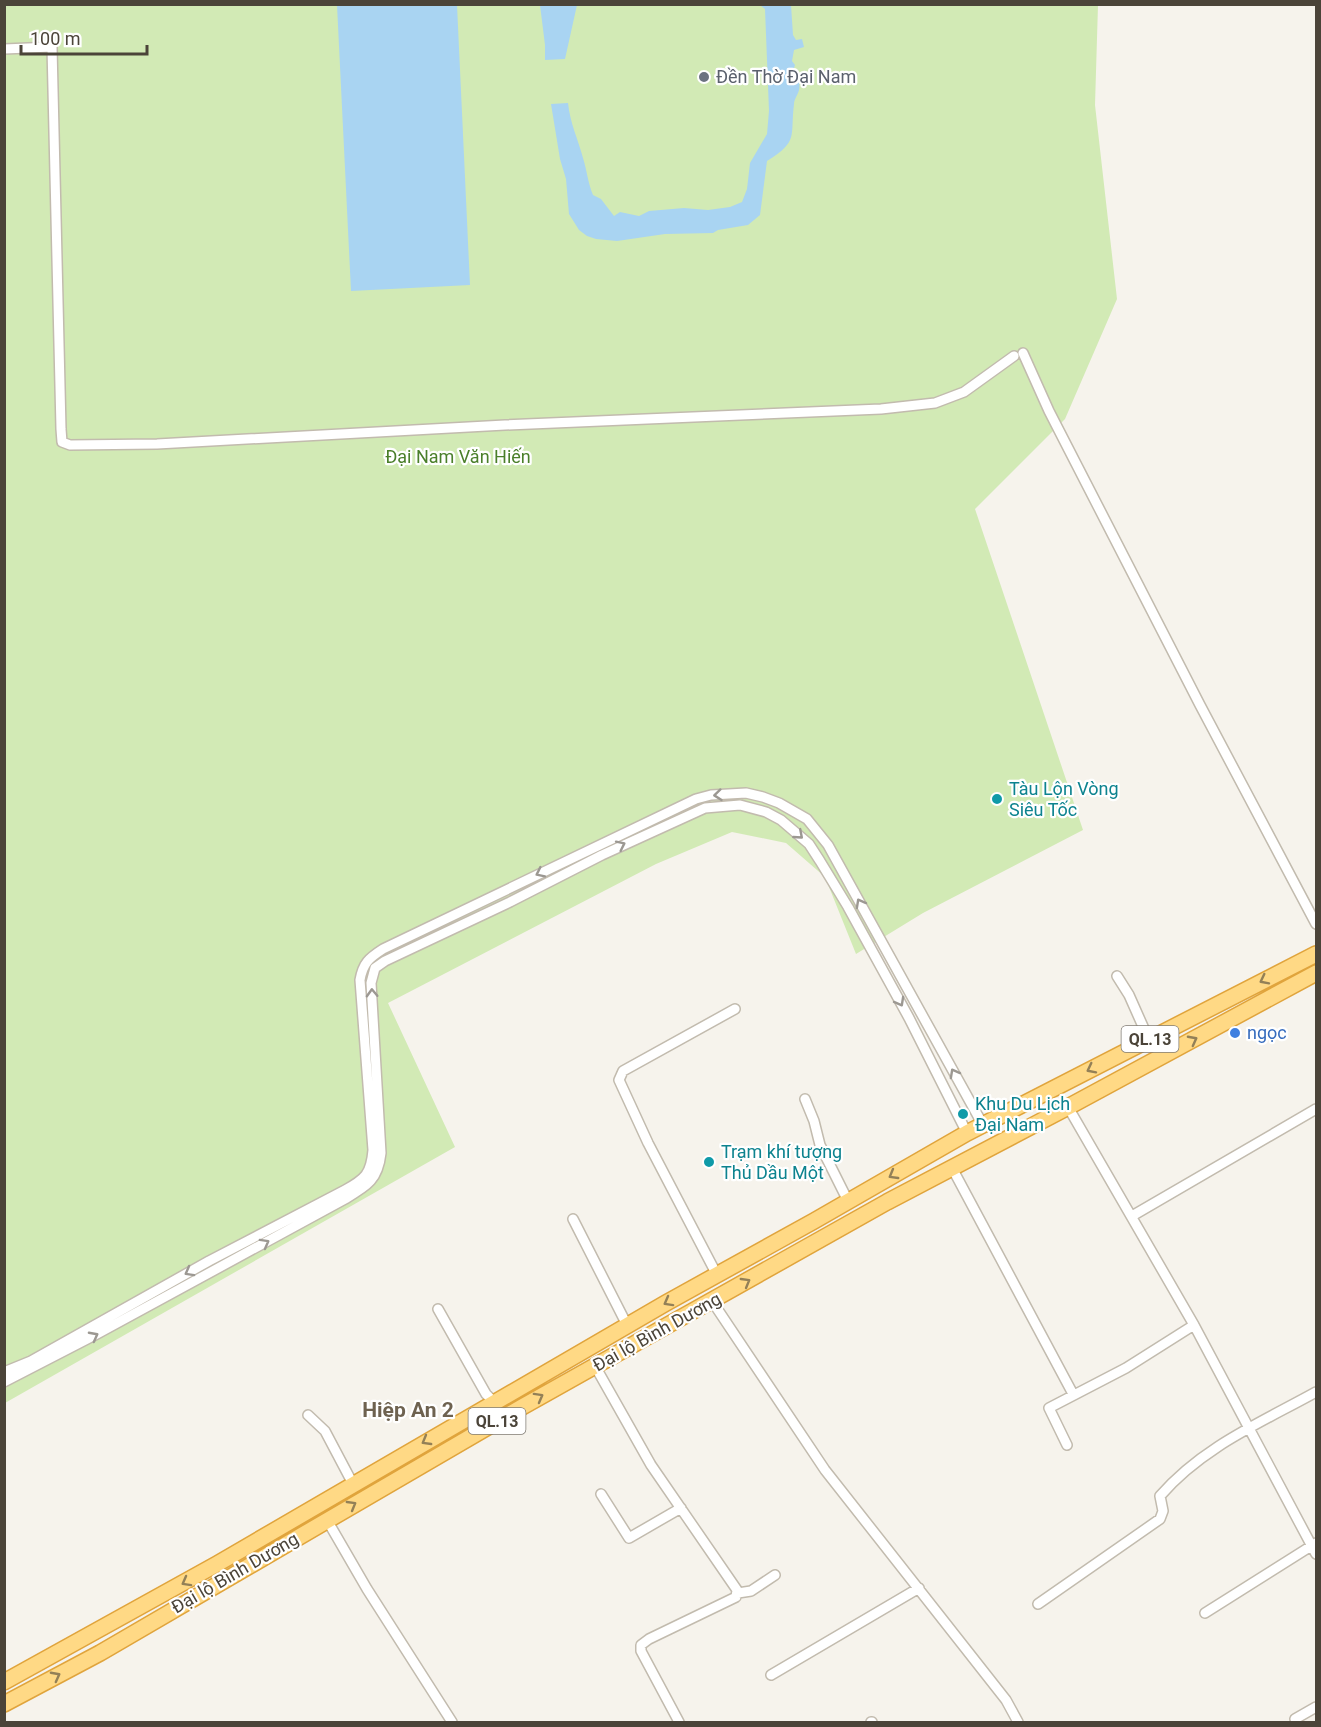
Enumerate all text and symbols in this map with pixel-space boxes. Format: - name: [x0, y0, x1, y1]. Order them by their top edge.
- scale bar: [21, 18, 147, 56]
- text: 100 m: [30, 28, 81, 49]
- place label: Đền Thờ Đại Nam: [716, 66, 856, 87]
- marker: Đền Thờ Đại Nam: [697, 70, 711, 84]
- park label: Đại Nam Văn Hiến: [385, 446, 531, 467]
- place label: Tàu Lộn Vòng Siêu Tốc: [1009, 778, 1119, 820]
- one-way arrow: [713, 788, 722, 801]
- marker: Tàu Lộn Vòng Siêu Tốc: [990, 792, 1004, 806]
- one-way arrow: [792, 828, 803, 839]
- one-way arrow: [615, 841, 626, 853]
- one-way arrow: [535, 866, 546, 877]
- one-way arrow: [856, 899, 867, 909]
- one-way arrow: [1260, 973, 1271, 984]
- one-way arrow: [365, 988, 378, 997]
- one-way arrow: [893, 995, 904, 1006]
- place label: ngọc: [1247, 1022, 1287, 1043]
- road number: QL.13: [1122, 1026, 1178, 1052]
- marker: ngọc: [1228, 1026, 1242, 1040]
- one-way arrow: [1187, 1036, 1198, 1047]
- one-way arrow: [1087, 1062, 1097, 1073]
- one-way arrow: [950, 1069, 962, 1080]
- place label: Khu Du Lịch Đại Nam: [975, 1093, 1070, 1135]
- marker: Khu Du Lịch Đại Nam: [956, 1107, 970, 1121]
- place label: Trạm khí tượng Thủ Dầu Một: [721, 1141, 842, 1183]
- marker: Trạm khí tượng Thủ Dầu Một: [702, 1155, 716, 1169]
- one-way arrow: [889, 1168, 899, 1180]
- one-way arrow: [259, 1239, 269, 1250]
- one-way arrow: [185, 1265, 195, 1276]
- one-way arrow: [740, 1278, 750, 1289]
- street label: Đại lộ Bình Dương: [589, 1288, 724, 1375]
- one-way arrow: [664, 1294, 674, 1306]
- one-way arrow: [88, 1332, 98, 1343]
- one-way arrow: [533, 1393, 543, 1404]
- district label: Hiệp An 2: [362, 1398, 454, 1422]
- road number: QL.13: [468, 1408, 526, 1434]
- one-way arrow: [422, 1434, 433, 1445]
- one-way arrow: [346, 1501, 356, 1512]
- street label: Đại lộ Bình Dương: [168, 1528, 302, 1617]
- one-way arrow: [181, 1574, 192, 1586]
- one-way arrow: [50, 1672, 60, 1683]

